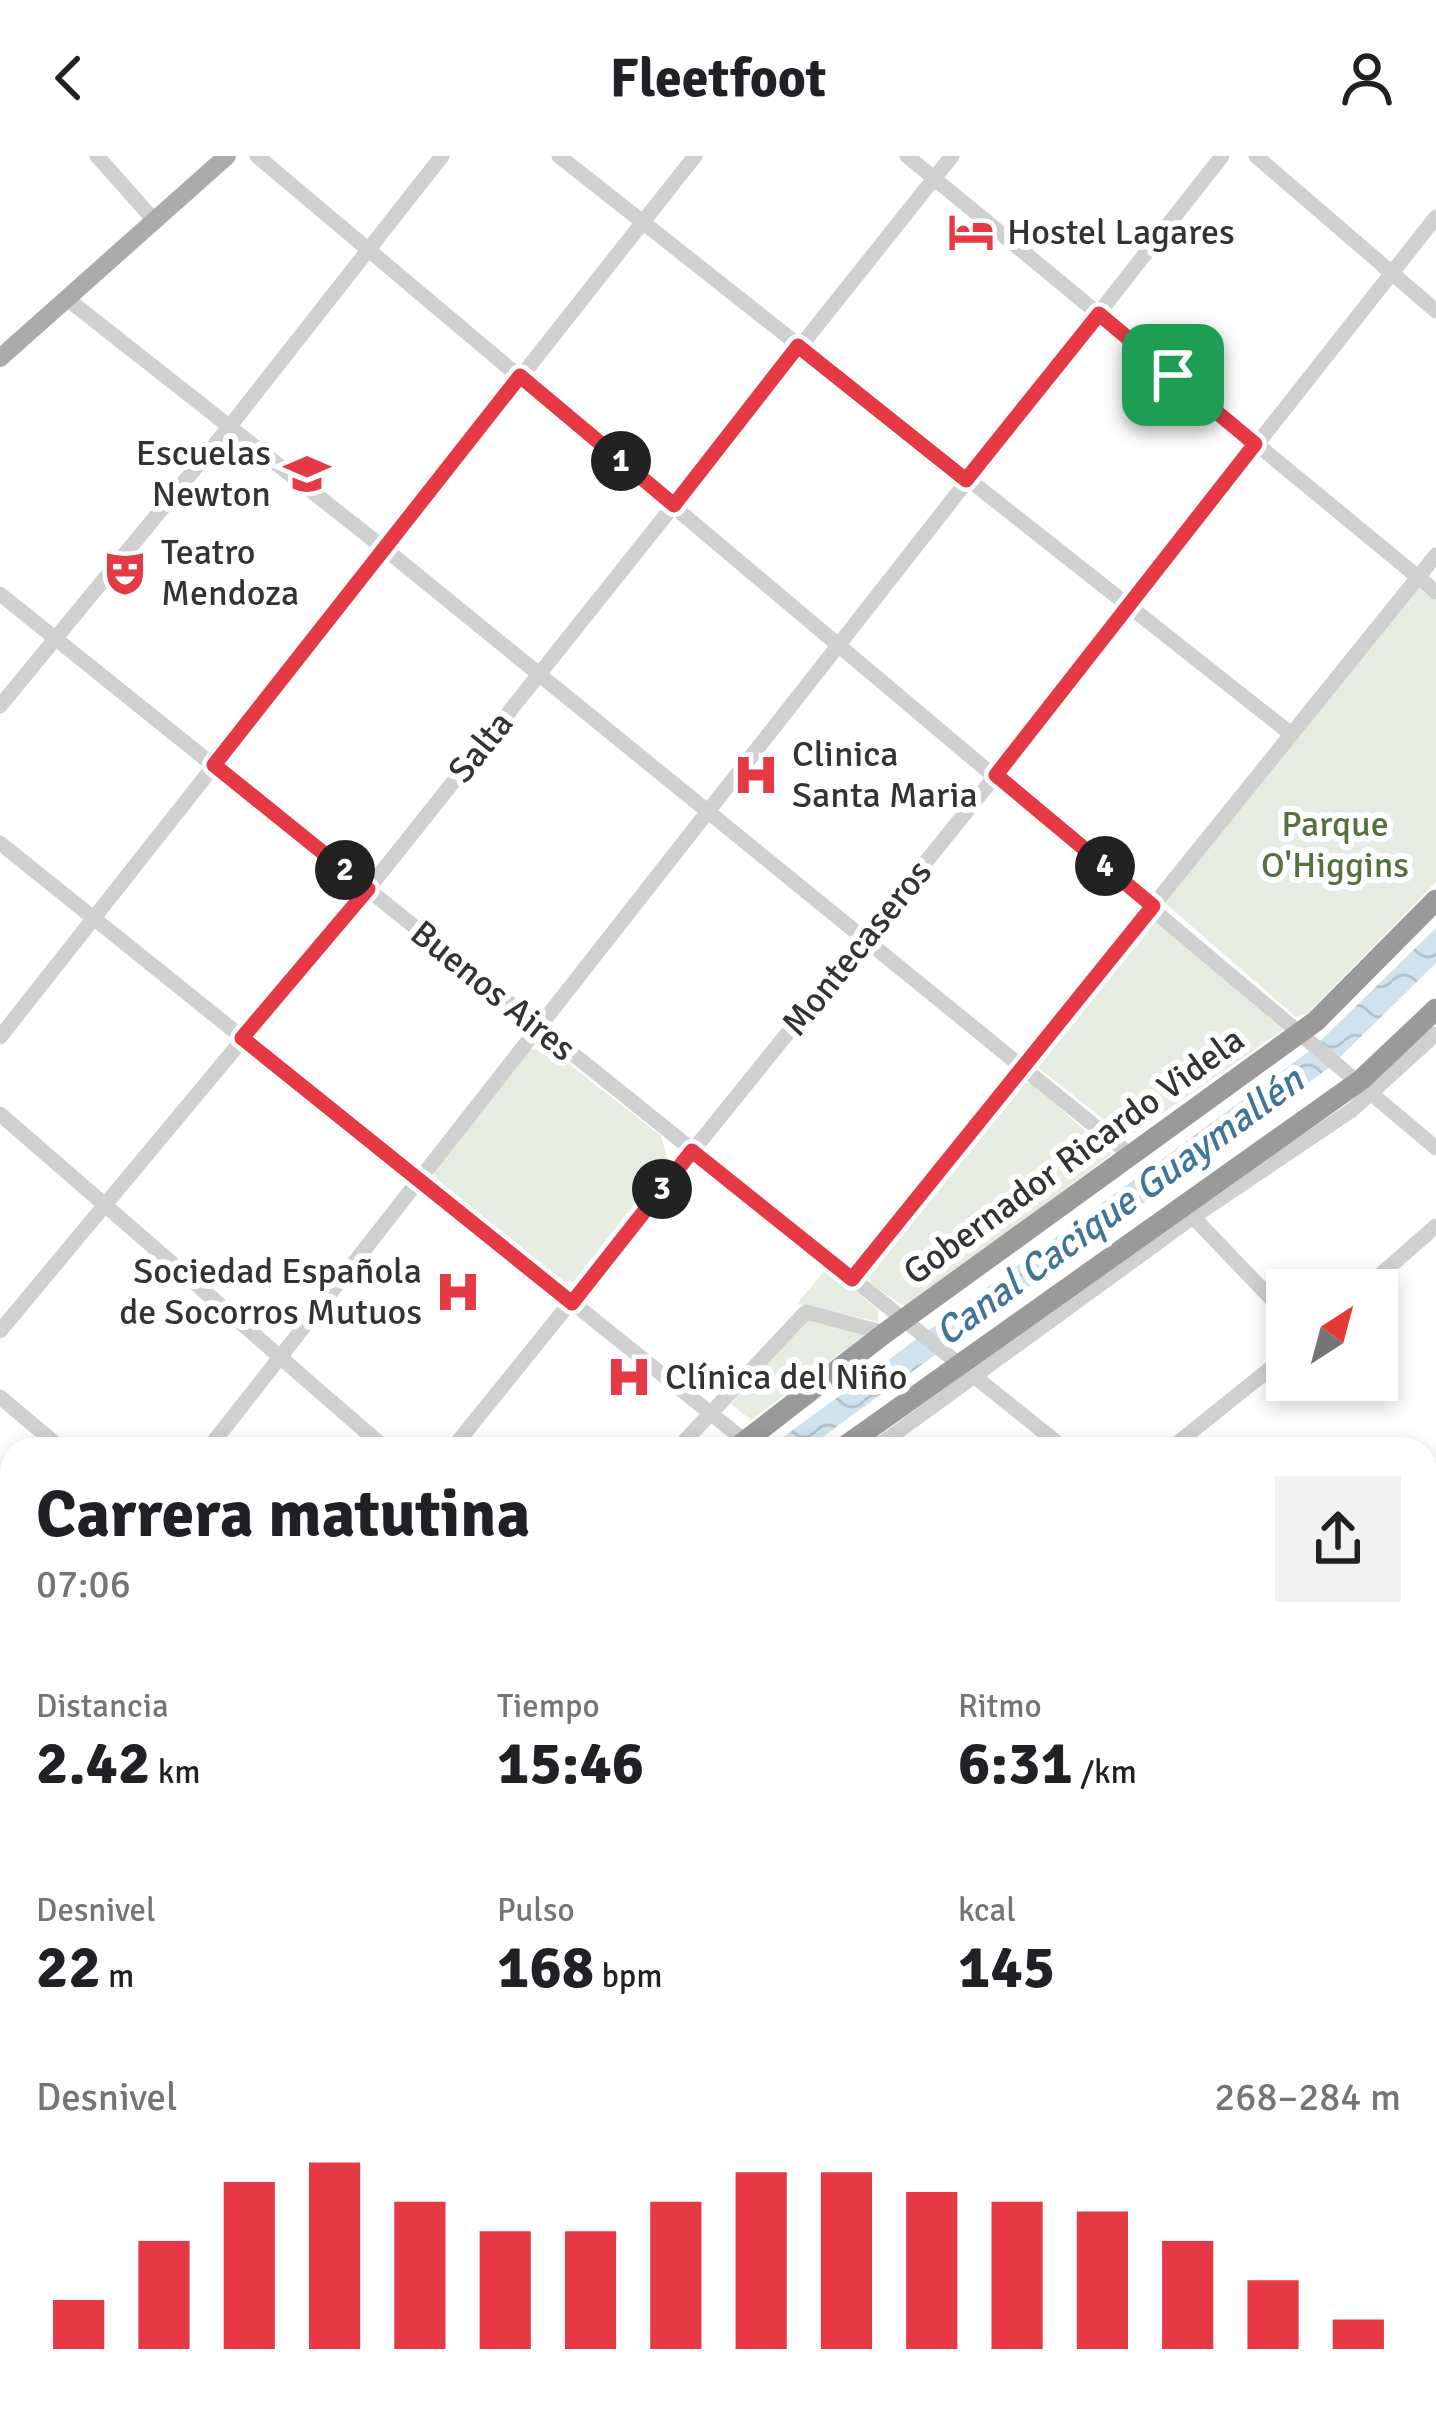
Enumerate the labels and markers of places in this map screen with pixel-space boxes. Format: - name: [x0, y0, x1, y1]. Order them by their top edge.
- hotel icon: Hostel Lagares: [946, 207, 996, 257]
- place label: Hostel Lagares: [1007, 210, 1235, 255]
- pin: [1122, 324, 1224, 426]
- place label: Escuelas Newton: [136, 431, 271, 517]
- pin: 1: [591, 431, 651, 491]
- school or university icon: Escuelas Newton: [282, 449, 332, 499]
- place label: Teatro Mendoza: [161, 530, 299, 616]
- theatre icon: Teatro Mendoza: [100, 548, 150, 598]
- place label: Clinica Santa Maria: [792, 732, 978, 818]
- hospital icon: Clinica Santa Maria: [731, 750, 781, 800]
- pin: 4: [1075, 836, 1135, 896]
- pin: 2: [315, 840, 375, 900]
- pin: 3: [632, 1159, 692, 1219]
- place label: Sociedad Española de Socorros Mutuos: [119, 1249, 422, 1335]
- hospital icon: Sociedad Española de Socorros Mutuos: [433, 1267, 483, 1317]
- hospital icon: Clínica del Niño: [604, 1352, 654, 1402]
- place label: Clínica del Niño: [665, 1355, 908, 1400]

